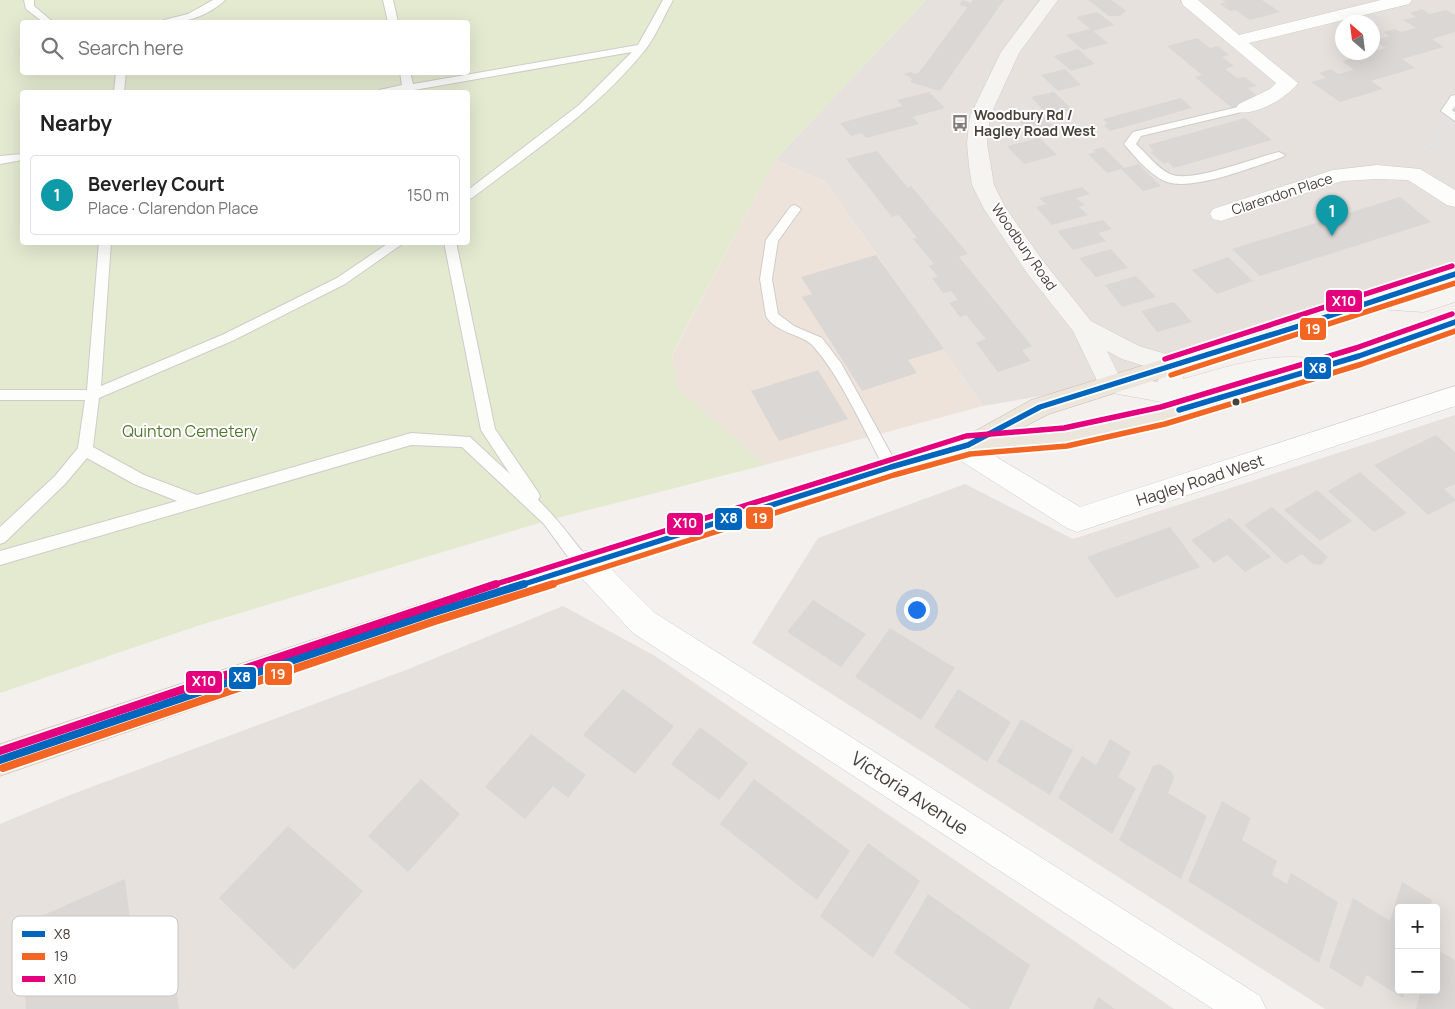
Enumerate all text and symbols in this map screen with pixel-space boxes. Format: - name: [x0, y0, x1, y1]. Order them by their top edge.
- north arrow: [1335, 15, 1380, 60]
- search box: [20, 20, 470, 75]
- icon: search: [38, 34, 66, 62]
- text: Search here: [78, 35, 184, 61]
- place label: Woodbury Rd / Hagley Road West: [974, 105, 1096, 140]
- text: Nearby: [40, 109, 112, 137]
- bus stop icon: Woodbury Rd / Hagley Road West: [950, 113, 970, 133]
- street label: Clarendon Place: [1229, 168, 1335, 219]
- text: Beverley Court: [88, 171, 225, 197]
- text: 1: [53, 184, 61, 206]
- text: 150 m: [407, 184, 449, 206]
- pin: 1: [1316, 195, 1348, 236]
- text: Place · Clarendon Place: [88, 197, 258, 219]
- street label: Woodbury Road: [987, 199, 1061, 294]
- line badge: X10: [1325, 289, 1363, 313]
- text: X10: [1332, 291, 1356, 310]
- line badge: 19: [1299, 317, 1327, 341]
- text: 19: [1306, 319, 1320, 338]
- line badge: X8: [1303, 356, 1332, 380]
- text: X8: [1309, 358, 1327, 377]
- unlabelled marker: [1231, 397, 1241, 407]
- park label: Quinton Cemetery: [122, 420, 258, 442]
- street label: Hagley Road West: [1133, 449, 1267, 511]
- line badge: 19: [745, 506, 774, 530]
- line badge: X8: [714, 507, 743, 531]
- text: X8: [720, 508, 738, 527]
- text: 19: [753, 508, 767, 527]
- line badge: X10: [666, 512, 704, 536]
- text: X10: [673, 513, 697, 532]
- your location: [904, 597, 930, 623]
- line badge: 19: [264, 662, 293, 686]
- text: 19: [271, 664, 285, 683]
- line badge: X8: [228, 666, 257, 690]
- text: X8: [233, 667, 251, 686]
- line badge: X10: [185, 670, 223, 694]
- text: X10: [192, 671, 216, 690]
- street label: Victoria Avenue: [846, 745, 974, 841]
- map controls: [1395, 904, 1440, 994]
- button: +: [1395, 904, 1440, 949]
- legend: [12, 916, 178, 996]
- text: X8: [54, 924, 71, 943]
- text: 19: [54, 946, 68, 965]
- button: −: [1395, 949, 1440, 994]
- text: X10: [54, 969, 76, 988]

